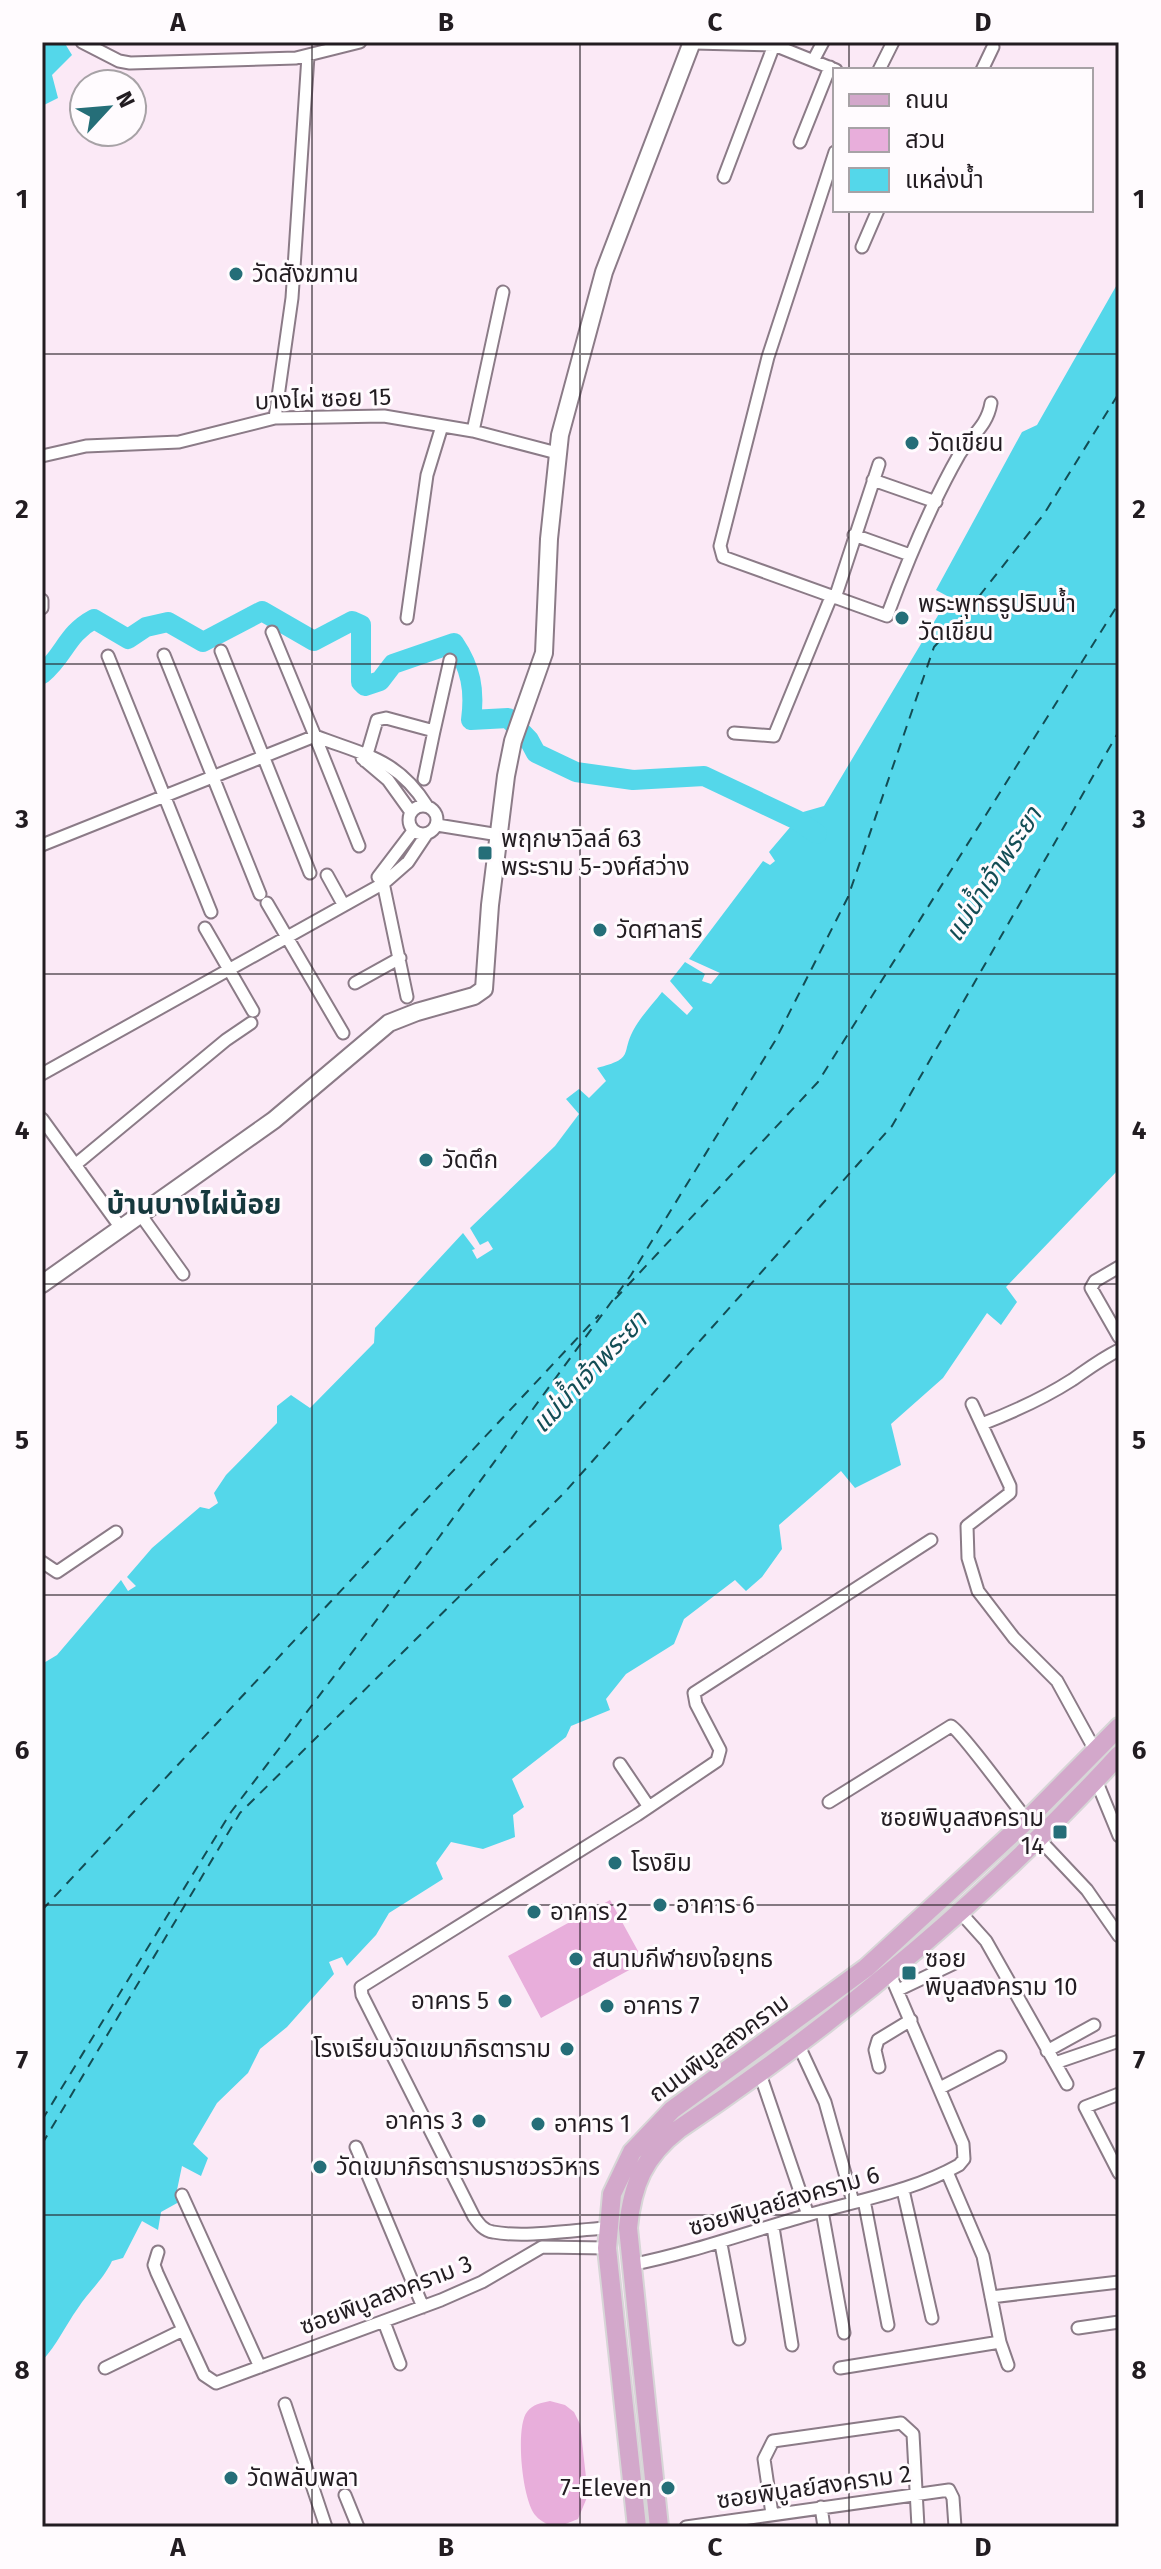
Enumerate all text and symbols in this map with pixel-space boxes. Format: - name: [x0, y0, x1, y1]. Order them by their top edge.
- text: A: [169, 7, 186, 38]
- text: B: [438, 7, 454, 38]
- text: C: [708, 7, 723, 38]
- text: D: [975, 7, 992, 38]
- north arrow: [68, 68, 148, 148]
- legend: [833, 68, 1093, 212]
- text: ถนน: [905, 86, 949, 114]
- text: N: [110, 87, 141, 112]
- text: สวน: [905, 126, 945, 154]
- text: แหล่งน้ำ: [905, 163, 984, 194]
- text: 1: [16, 184, 28, 215]
- text: 1: [1133, 184, 1145, 215]
- place label: วัดสังฆทาน: [252, 260, 359, 288]
- marker: วัดสังฆทาน: [227, 265, 245, 283]
- street label: บางไผ่ ซอย 15: [254, 383, 392, 415]
- place label: วัดเขียน: [928, 429, 1003, 457]
- marker: วัดเขียน: [903, 434, 921, 452]
- text: 2: [15, 494, 29, 525]
- text: 2: [1132, 494, 1146, 525]
- place label: พระพุทธรูปริมน้ำ วัดเขียน: [918, 587, 1076, 646]
- marker: พระพุทธรูปริมน้ำ วัดเขียน: [893, 609, 911, 627]
- water label: แม่น้ำเจ้าพระยา: [936, 798, 1049, 947]
- text: 3: [14, 804, 29, 835]
- text: 3: [1131, 804, 1146, 835]
- place label: พฤกษาวิลล์ 63 พระราม 5-วงศ์สว่าง: [501, 825, 690, 881]
- marker: พฤกษาวิลล์ 63 พระราม 5-วงศ์สว่าง: [476, 844, 494, 862]
- place label: วัดศาลารี: [616, 916, 703, 944]
- marker: วัดศาลารี: [591, 921, 609, 939]
- text: 4: [15, 1115, 30, 1146]
- text: 4: [1132, 1115, 1147, 1146]
- place label: วัดตึก: [442, 1146, 498, 1174]
- marker: วัดตึก: [417, 1151, 435, 1169]
- district label: บ้านบางไผ่น้อย: [107, 1188, 281, 1221]
- water label: แม่น้ำเจ้าพระยา: [523, 1302, 654, 1439]
- text: 5: [15, 1425, 29, 1456]
- text: 5: [1132, 1425, 1146, 1456]
- text: 6: [15, 1735, 30, 1766]
- text: 6: [1132, 1735, 1147, 1766]
- place label: ซอยพิบูลสงคราม 14: [880, 1804, 1044, 1860]
- marker: ซอยพิบูลสงคราม 14: [1051, 1823, 1069, 1841]
- place label: โรงยิม: [631, 1849, 692, 1877]
- marker: โรงยิม: [606, 1854, 624, 1872]
- place label: อาคาร 6: [676, 1891, 755, 1919]
- marker: อาคาร 6: [651, 1896, 669, 1914]
- place label: อาคาร 2: [550, 1898, 628, 1926]
- marker: อาคาร 2: [525, 1903, 543, 1921]
- place label: สนามกีฬายงใจยุทธ: [592, 1945, 773, 1974]
- place label: ซอย พิบูลสงคราม 10: [925, 1945, 1078, 2002]
- marker: สนามกีฬายงใจยุทธ: [567, 1950, 585, 1968]
- marker: ซอย พิบูลสงคราม 10: [900, 1964, 918, 1982]
- place label: อาคาร 5: [411, 1987, 489, 2015]
- street label: ถนนพิบูลสงคราม: [644, 1988, 795, 2109]
- marker: อาคาร 5: [496, 1992, 514, 2010]
- place label: อาคาร 7: [623, 1992, 700, 2020]
- marker: อาคาร 7: [598, 1997, 616, 2015]
- place label: โรงเรียนวัดเขมาภิรตาราม: [313, 2035, 551, 2063]
- marker: โรงเรียนวัดเขมาภิรตาราม: [558, 2040, 576, 2058]
- text: 7: [16, 2045, 28, 2076]
- text: 7: [1133, 2045, 1145, 2076]
- place label: อาคาร 3: [385, 2107, 463, 2135]
- place label: อาคาร 1: [554, 2110, 630, 2138]
- marker: อาคาร 3: [470, 2112, 488, 2130]
- marker: อาคาร 1: [529, 2115, 547, 2133]
- place label: วัดเขมาภิรตารามราชวรวิหาร: [336, 2153, 600, 2181]
- marker: วัดเขมาภิรตารามราชวรวิหาร: [311, 2158, 329, 2176]
- street label: ซอยพิบูลย์สงคราม 6: [685, 2160, 883, 2243]
- street label: ซอยพิบูลสงคราม 3: [296, 2249, 476, 2342]
- text: 8: [14, 2355, 30, 2386]
- text: 8: [1131, 2355, 1147, 2386]
- street label: ซอยพิบูลย์สงคราม 2: [715, 2459, 913, 2516]
- place label: วัดพลับพลา: [247, 2464, 359, 2492]
- marker: วัดพลับพลา: [222, 2469, 240, 2487]
- place label: 7-Eleven: [560, 2474, 652, 2502]
- marker: 7-Eleven: [659, 2479, 677, 2497]
- text: A: [169, 2532, 186, 2563]
- text: B: [438, 2532, 454, 2563]
- text: C: [708, 2532, 723, 2563]
- text: D: [975, 2532, 992, 2563]

